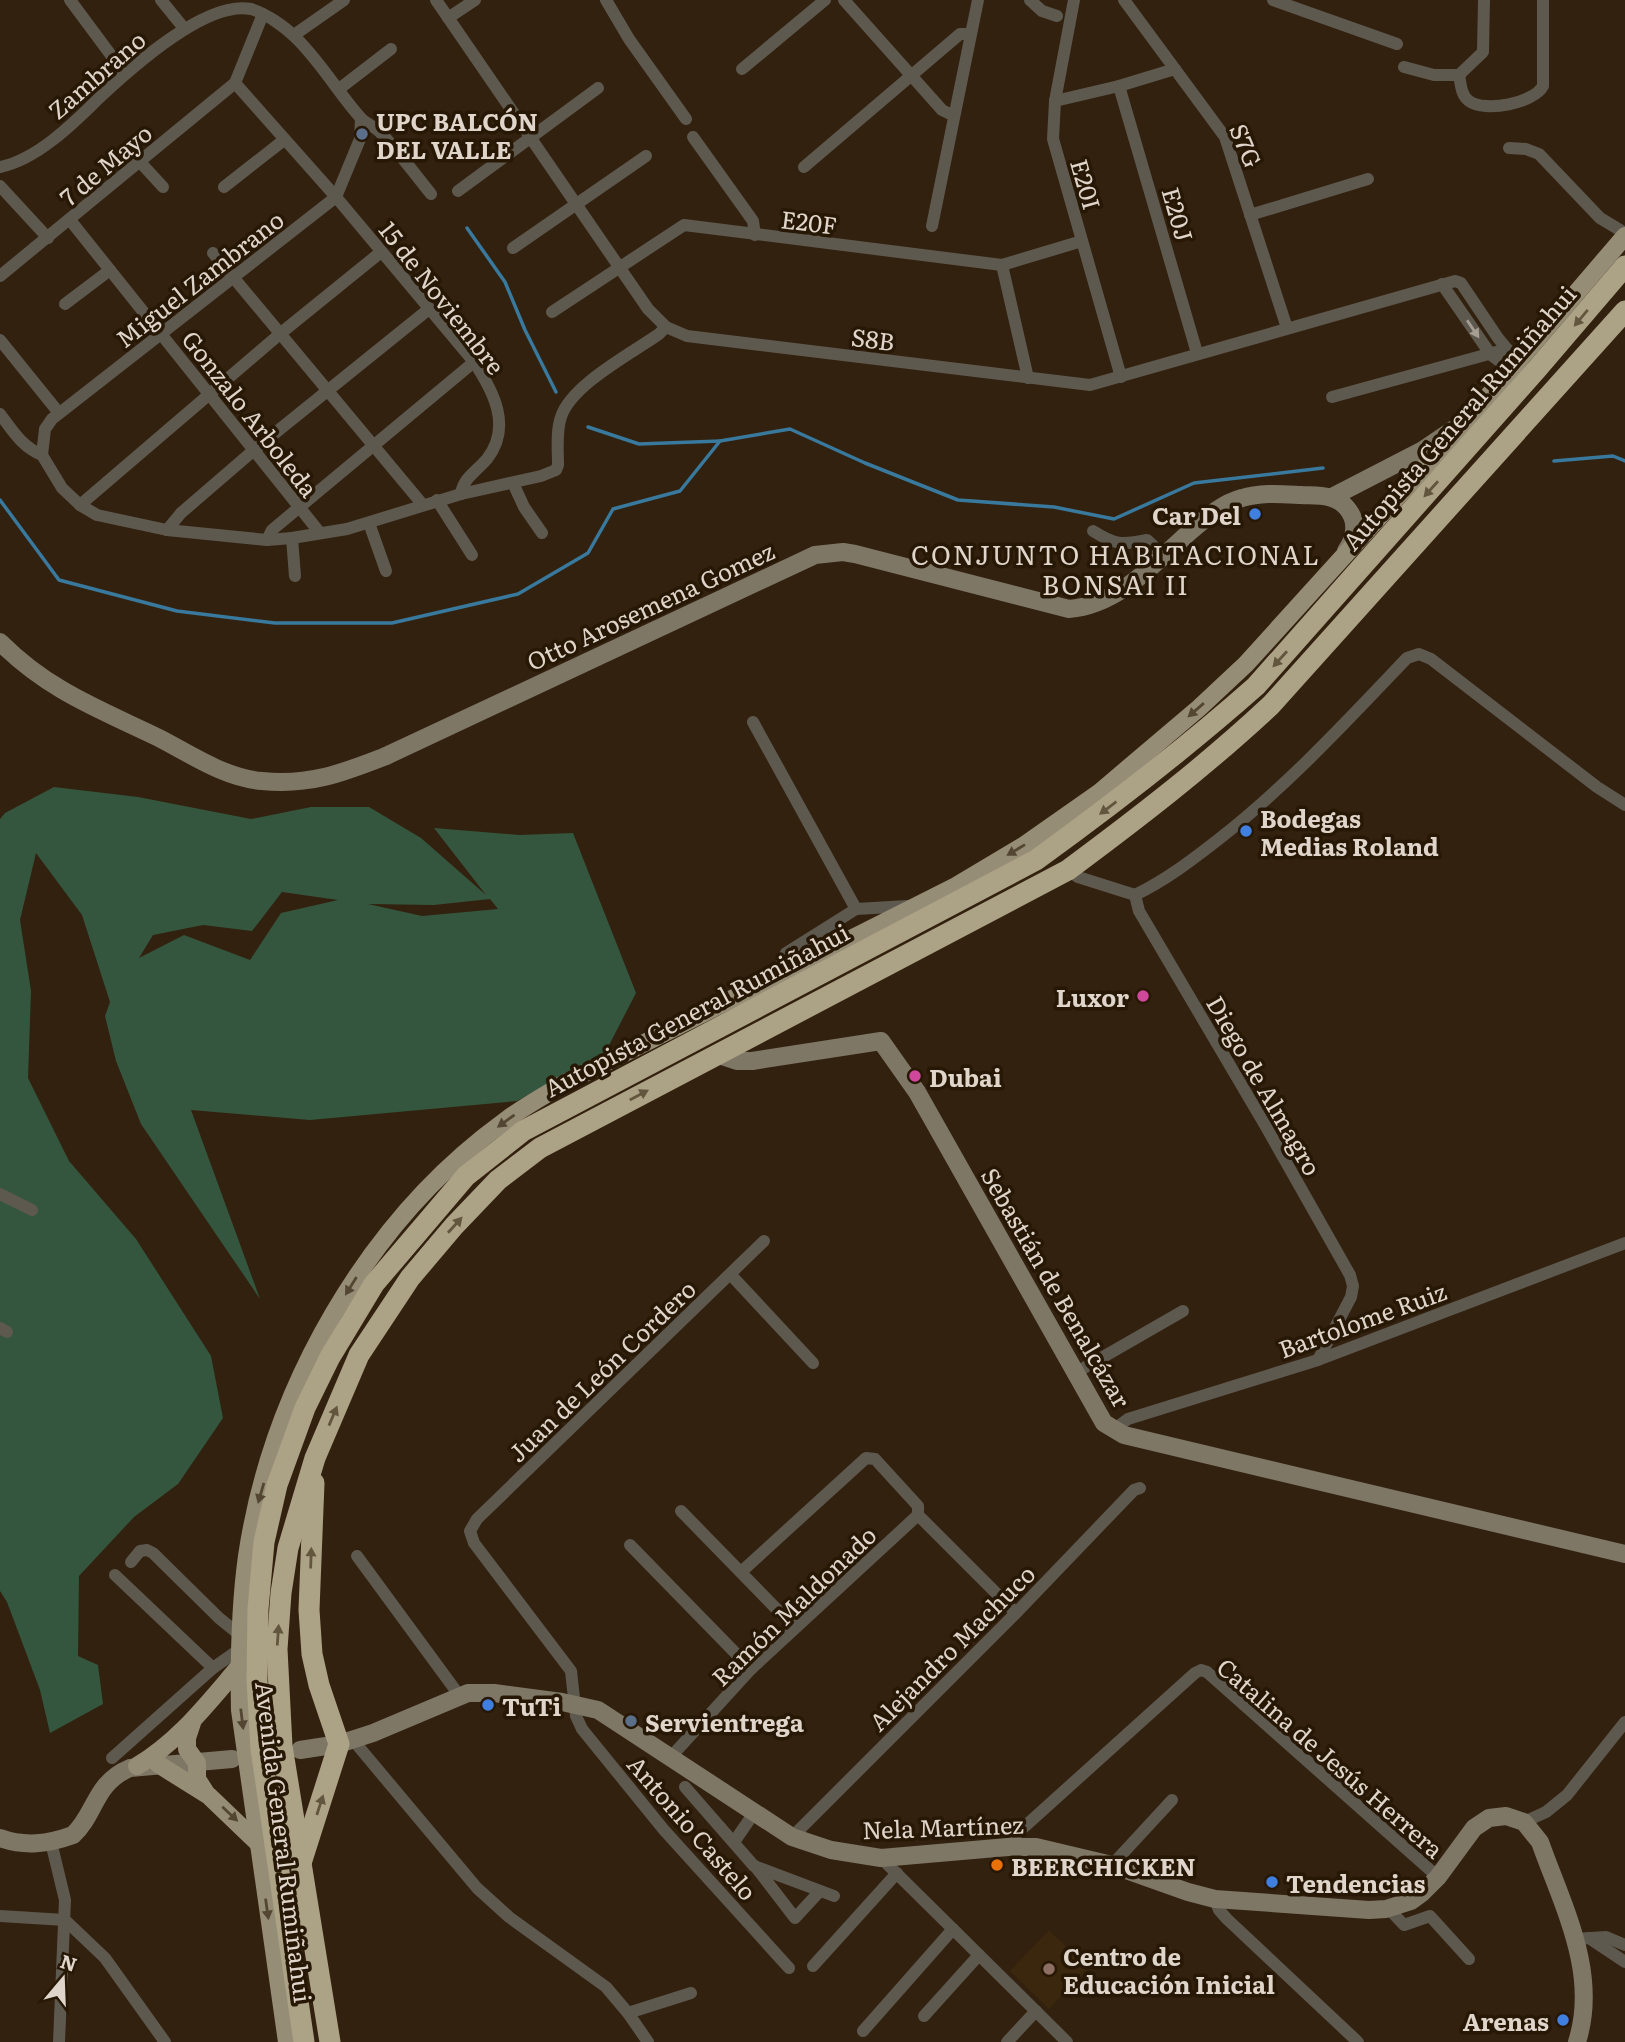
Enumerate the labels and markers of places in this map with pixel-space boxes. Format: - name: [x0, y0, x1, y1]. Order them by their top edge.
- place label: UPC BALCÓN DEL VALLE: [376, 103, 538, 166]
- marker: UPC BALCÓN DEL VALLE: [354, 126, 370, 142]
- place label: Car Del: [1152, 497, 1241, 532]
- marker: Car Del: [1247, 506, 1263, 522]
- place label: Bodegas Medias Roland: [1260, 800, 1439, 863]
- marker: Bodegas Medias Roland: [1238, 823, 1254, 839]
- place label: Luxor: [1056, 979, 1129, 1014]
- marker: Luxor: [1135, 988, 1151, 1004]
- place label: Dubai: [929, 1059, 1002, 1094]
- marker: Dubai: [907, 1068, 923, 1084]
- place label: TuTi: [502, 1688, 562, 1723]
- marker: TuTi: [480, 1697, 496, 1713]
- place label: Servientrega: [645, 1704, 804, 1739]
- marker: Servientrega: [623, 1713, 639, 1729]
- place label: BEERCHICKEN: [1011, 1848, 1196, 1883]
- marker: BEERCHICKEN: [989, 1857, 1005, 1873]
- place label: Tendencias: [1286, 1865, 1426, 1900]
- marker: Tendencias: [1264, 1874, 1280, 1890]
- place label: Centro de Educación Inicial: [1063, 1938, 1275, 2001]
- marker: Centro de Educación Inicial: [1041, 1961, 1057, 1977]
- place label: Arenas: [1463, 2003, 1549, 2038]
- marker: Arenas: [1555, 2012, 1571, 2028]

